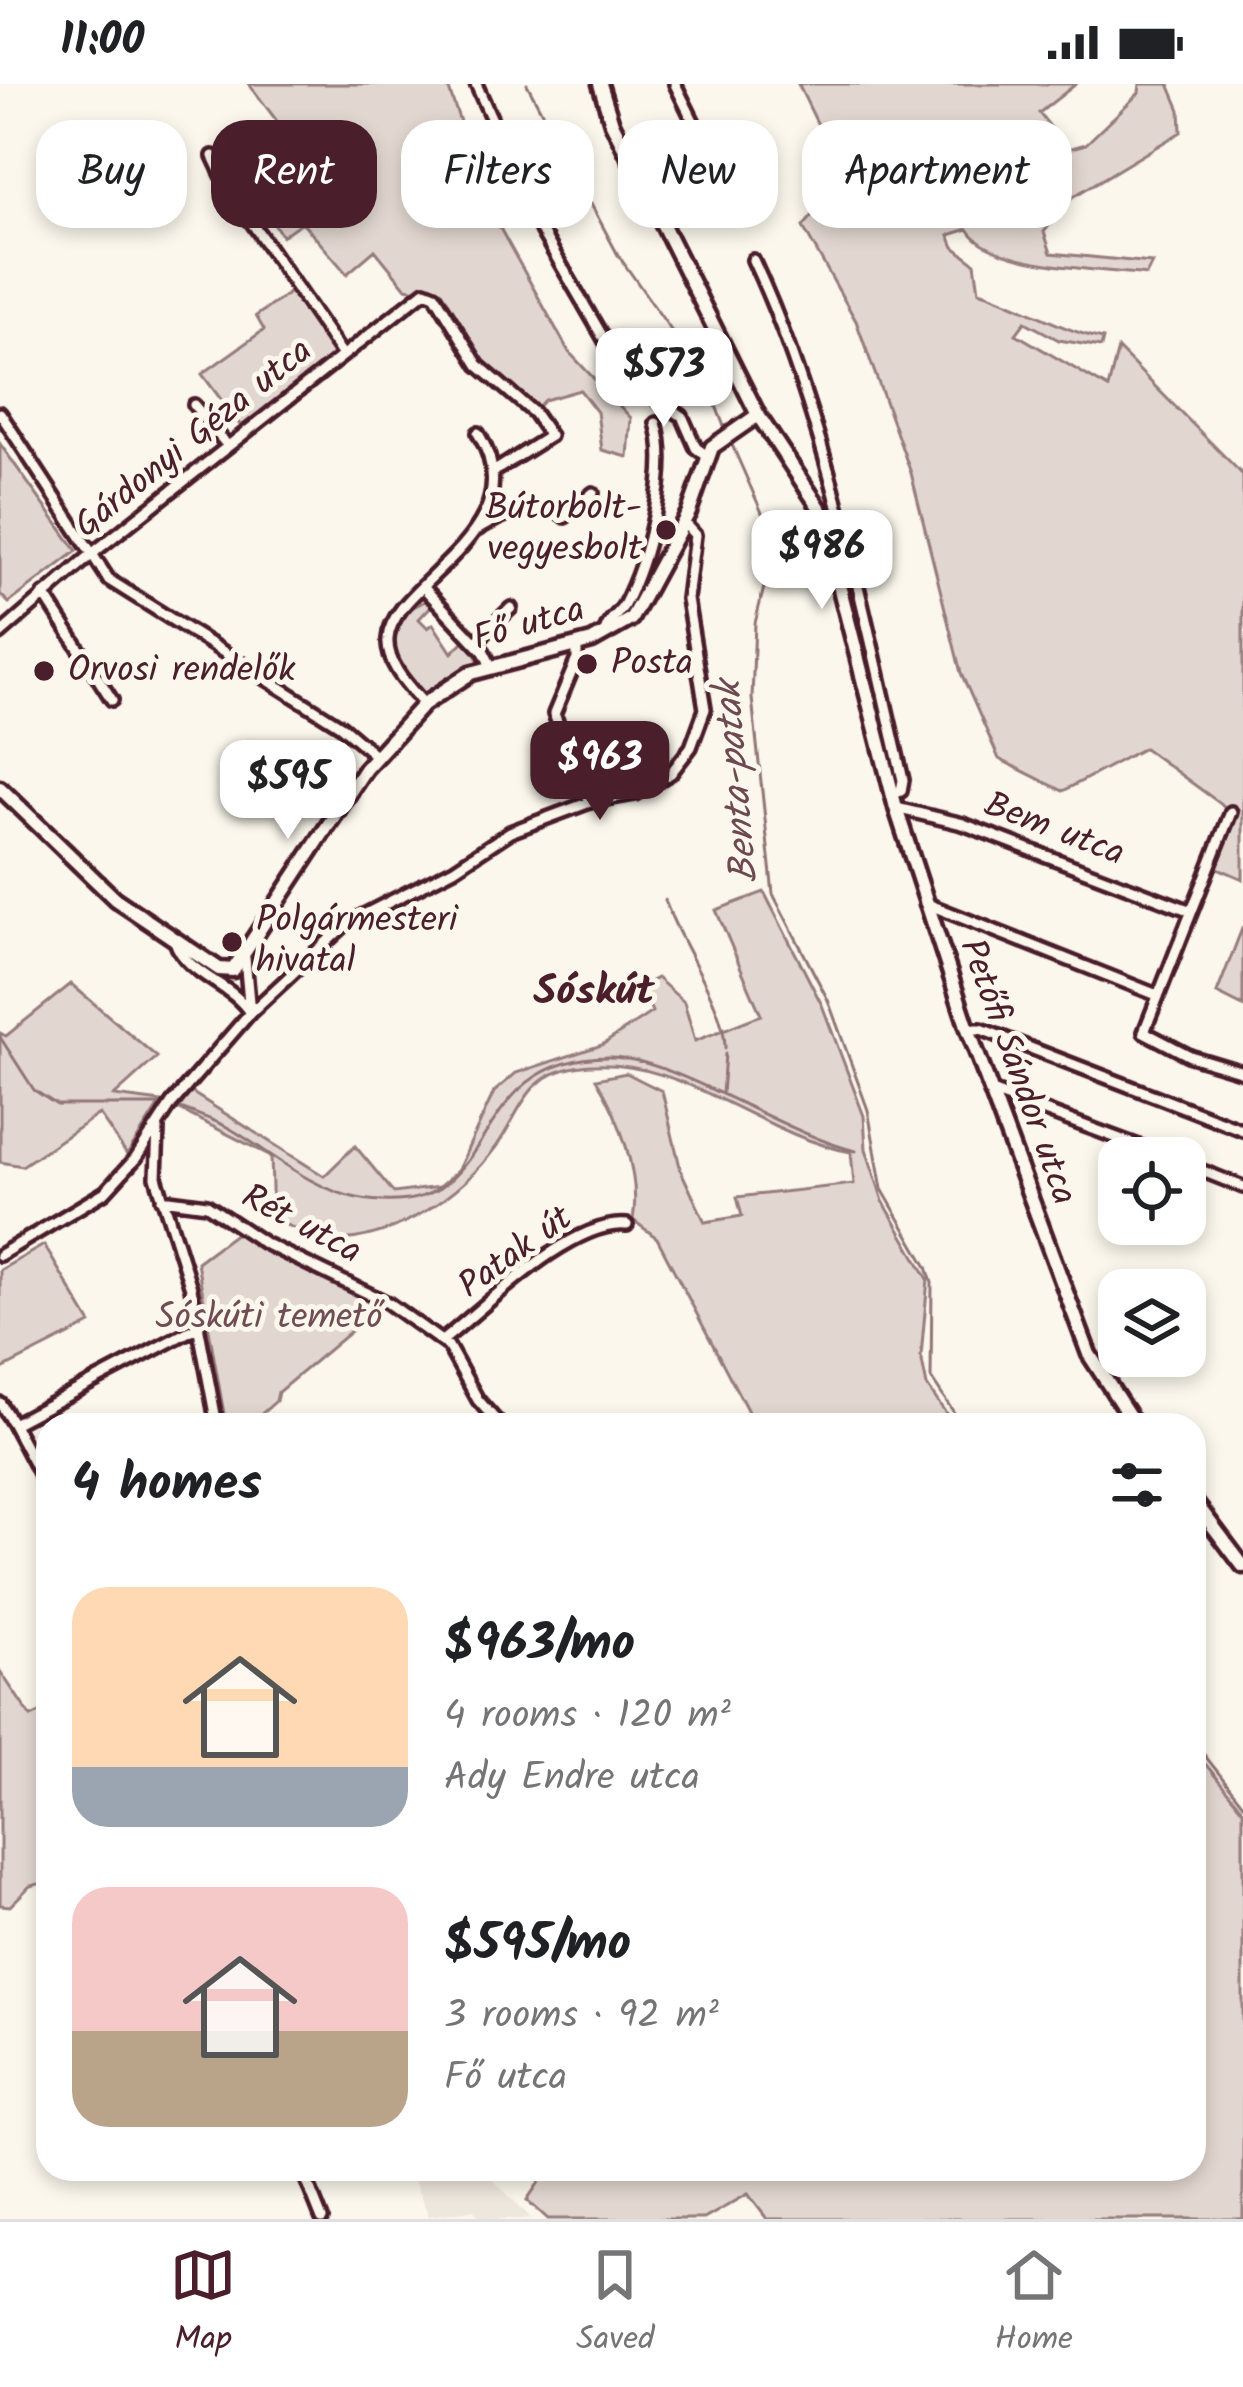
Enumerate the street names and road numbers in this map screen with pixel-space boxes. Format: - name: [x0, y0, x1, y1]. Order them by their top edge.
- street label: Gárdonyi Géza utca: [62, 325, 326, 553]
- street label: Fő utca: [466, 582, 592, 668]
- street label: Bem utca: [975, 777, 1133, 883]
- street label: Petőfi Sándor utca: [942, 931, 1092, 1213]
- street label: Rét utca: [231, 1169, 371, 1281]
- street label: Patak út: [447, 1191, 586, 1314]

